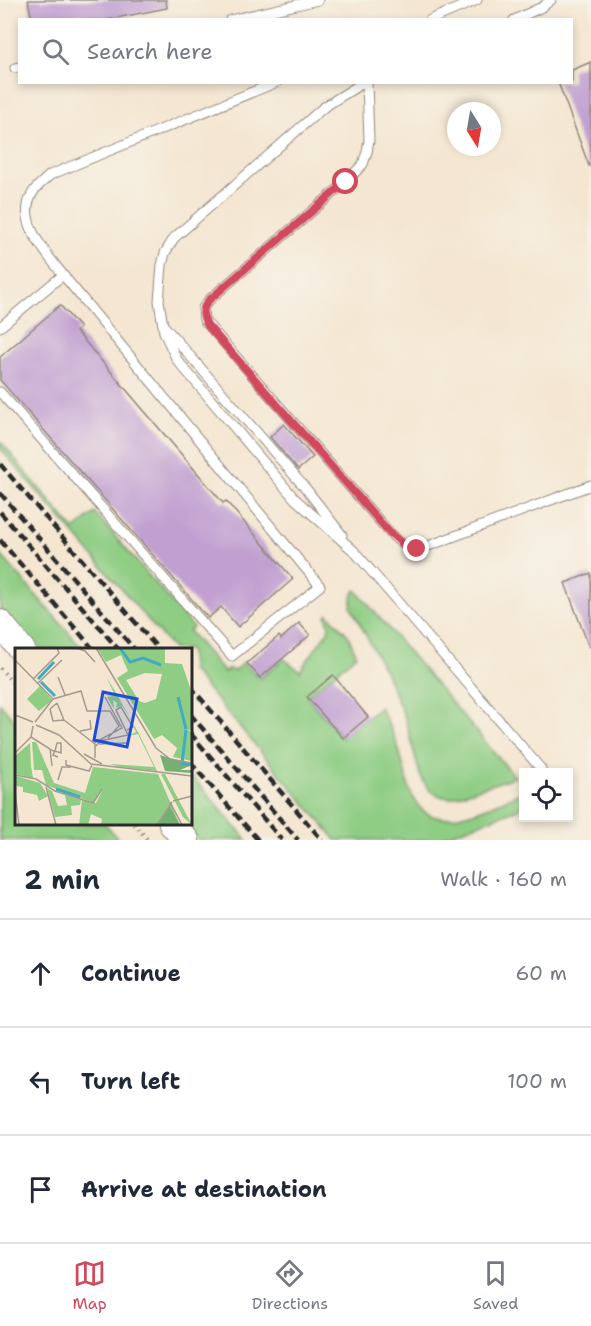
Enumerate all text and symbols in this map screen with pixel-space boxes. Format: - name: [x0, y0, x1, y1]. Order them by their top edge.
- search box: [18, 18, 573, 84]
- icon: search: [39, 35, 72, 68]
- text: Search here: [87, 37, 213, 66]
- north arrow: [447, 102, 501, 156]
- route start: [332, 168, 358, 194]
- route end: [403, 535, 429, 561]
- inset map: [15, 648, 192, 825]
- map controls: [519, 768, 573, 822]
- button: locate: [519, 768, 573, 822]
- text: 2 min: [24, 862, 100, 897]
- text: Walk · 160 m: [440, 866, 567, 892]
- icon: ahead: [24, 957, 57, 990]
- text: Continue: [81, 959, 181, 988]
- text: 60 m: [515, 960, 567, 986]
- icon: left: [24, 1065, 57, 1098]
- text: Turn left: [81, 1067, 180, 1096]
- text: 100 m: [507, 1068, 567, 1094]
- icon: arrive: [24, 1173, 57, 1206]
- text: Arrive at destination: [81, 1175, 327, 1204]
- tab: Map: [73, 1257, 107, 1314]
- tab: Directions: [252, 1257, 328, 1314]
- tab: Saved: [473, 1257, 519, 1314]

